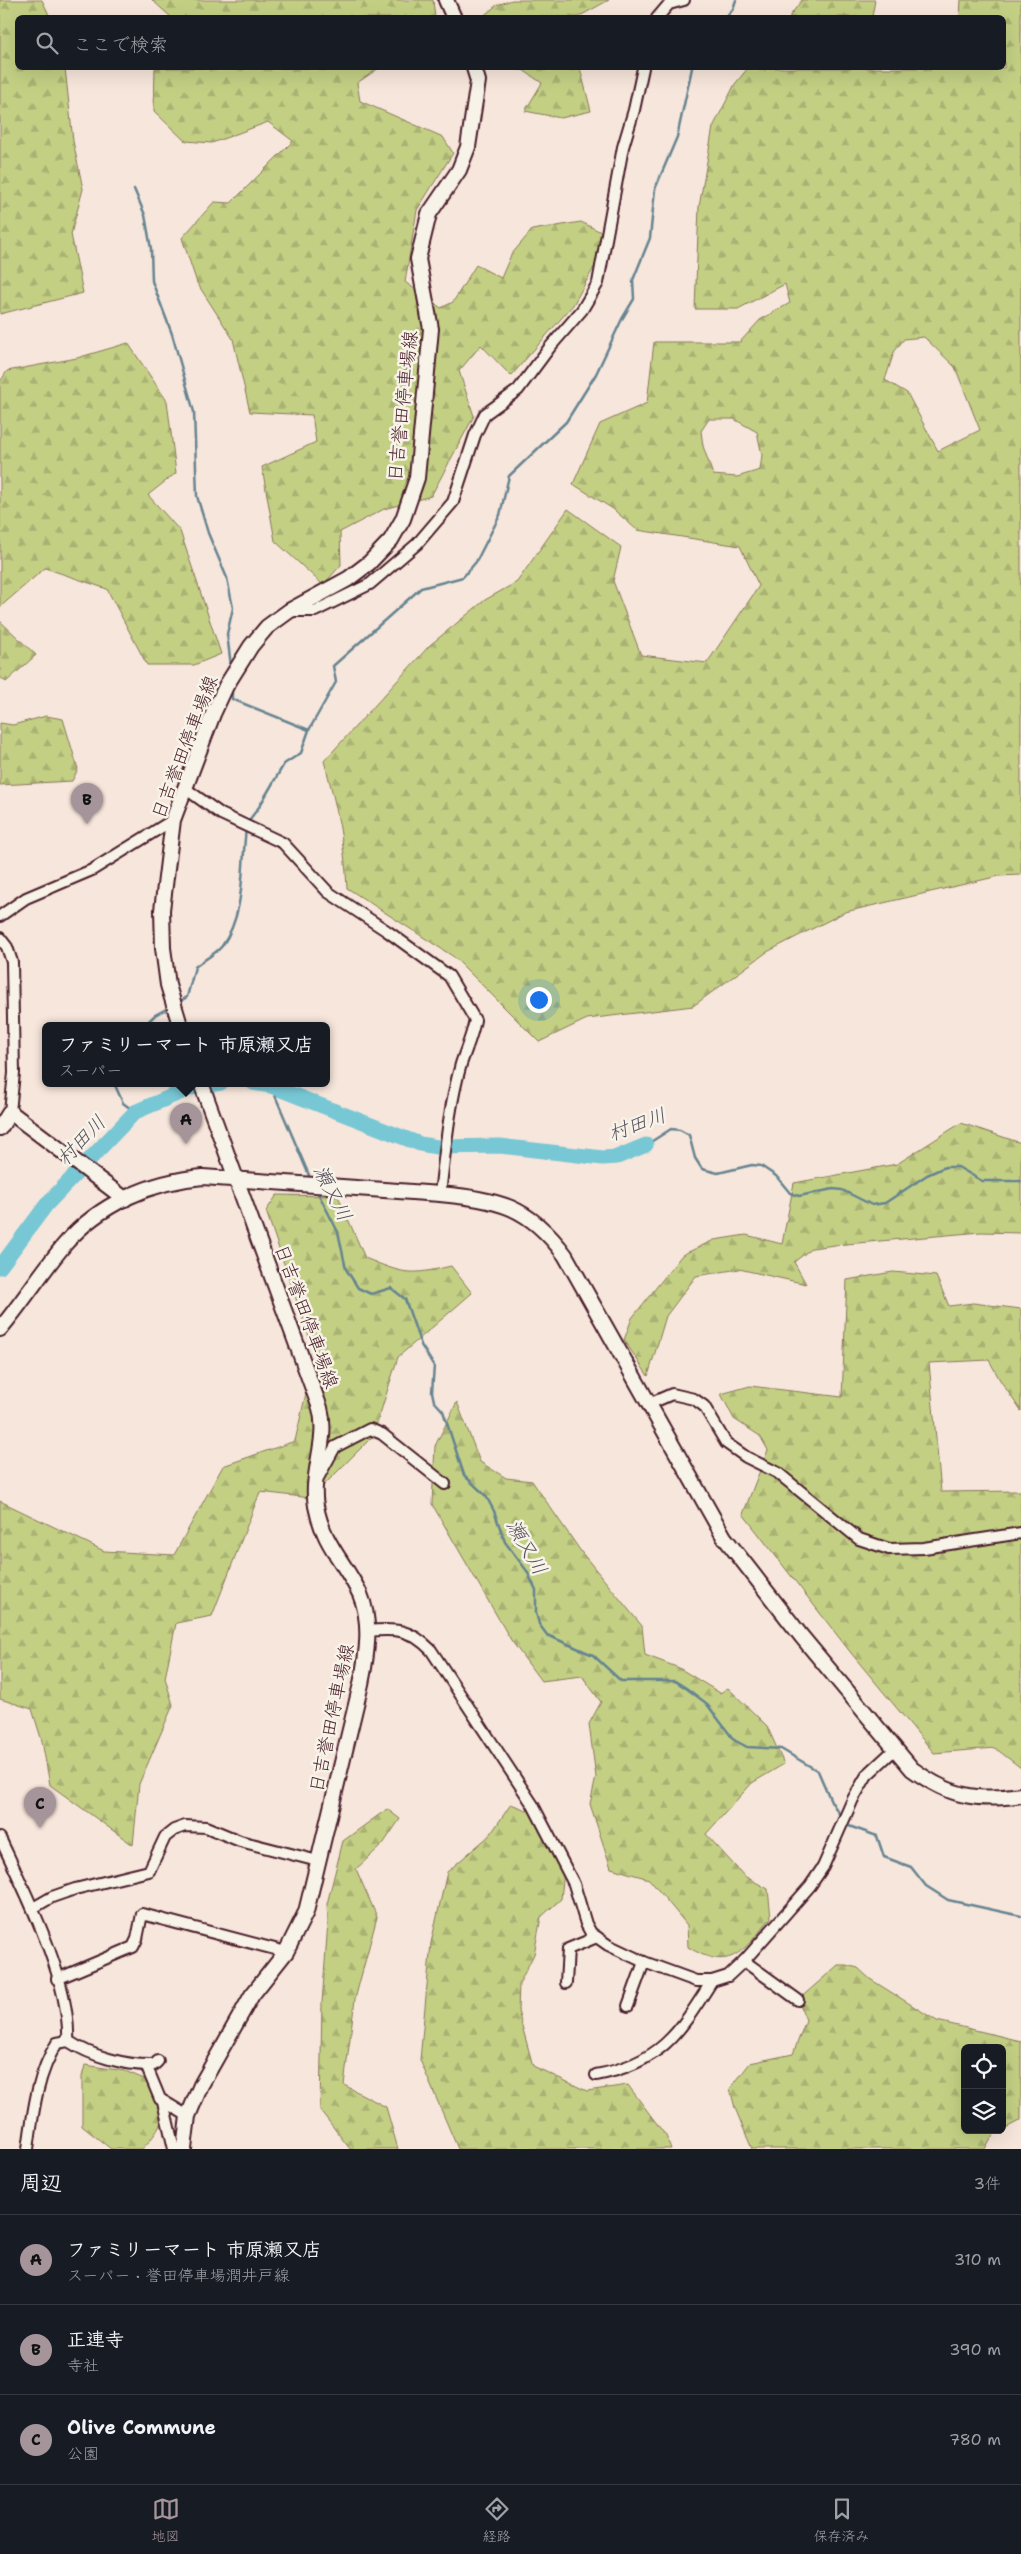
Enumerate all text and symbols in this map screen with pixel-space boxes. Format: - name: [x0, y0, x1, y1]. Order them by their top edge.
- search box: [15, 15, 1006, 70]
- icon: search: [33, 29, 61, 57]
- text: ここで検索: [73, 32, 168, 57]
- street label: 日吉誉田停車場線: [382, 329, 423, 483]
- street label: 日吉誉田停車場線: [146, 672, 223, 823]
- pin: B: [71, 783, 103, 824]
- your location: [526, 987, 552, 1013]
- popup: [42, 1022, 330, 1087]
- text: ファミリーマート 市原瀬又店: [59, 1032, 313, 1057]
- text: スーパー: [59, 1060, 122, 1081]
- water label: 村田川: [604, 1102, 670, 1146]
- pin: A: [170, 1103, 202, 1144]
- water label: 村田川: [51, 1109, 111, 1171]
- water label: 瀬又川: [308, 1160, 358, 1226]
- street label: 日吉誉田停車場線: [269, 1240, 344, 1392]
- water label: 瀬又川: [501, 1515, 553, 1579]
- street label: 日吉誉田停車場線: [303, 1641, 360, 1795]
- pin: C: [24, 1787, 56, 1828]
- map controls: [961, 2044, 1006, 2134]
- button: locate: [961, 2044, 1006, 2089]
- button: layers: [961, 2089, 1006, 2134]
- text: 周辺: [20, 2169, 62, 2197]
- text: 3件: [974, 2173, 1001, 2194]
- text: ファミリーマート 市原瀬又店: [67, 2237, 321, 2262]
- text: A: [30, 2249, 42, 2270]
- text: 310 m: [954, 2249, 1001, 2270]
- text: スーパー · 誉田停車場潤井戸線: [67, 2265, 290, 2286]
- text: 正連寺: [67, 2327, 124, 2352]
- text: B: [31, 2339, 41, 2360]
- text: 390 m: [949, 2339, 1001, 2360]
- text: 寺社: [67, 2355, 99, 2376]
- text: Olive Commune: [67, 2415, 216, 2440]
- text: C: [31, 2429, 41, 2450]
- text: 780 m: [949, 2429, 1001, 2450]
- text: 公園: [67, 2443, 99, 2464]
- tab: 地図: [152, 2495, 180, 2545]
- tab: 経路: [483, 2495, 511, 2545]
- tab: 保存済み: [814, 2495, 870, 2545]

